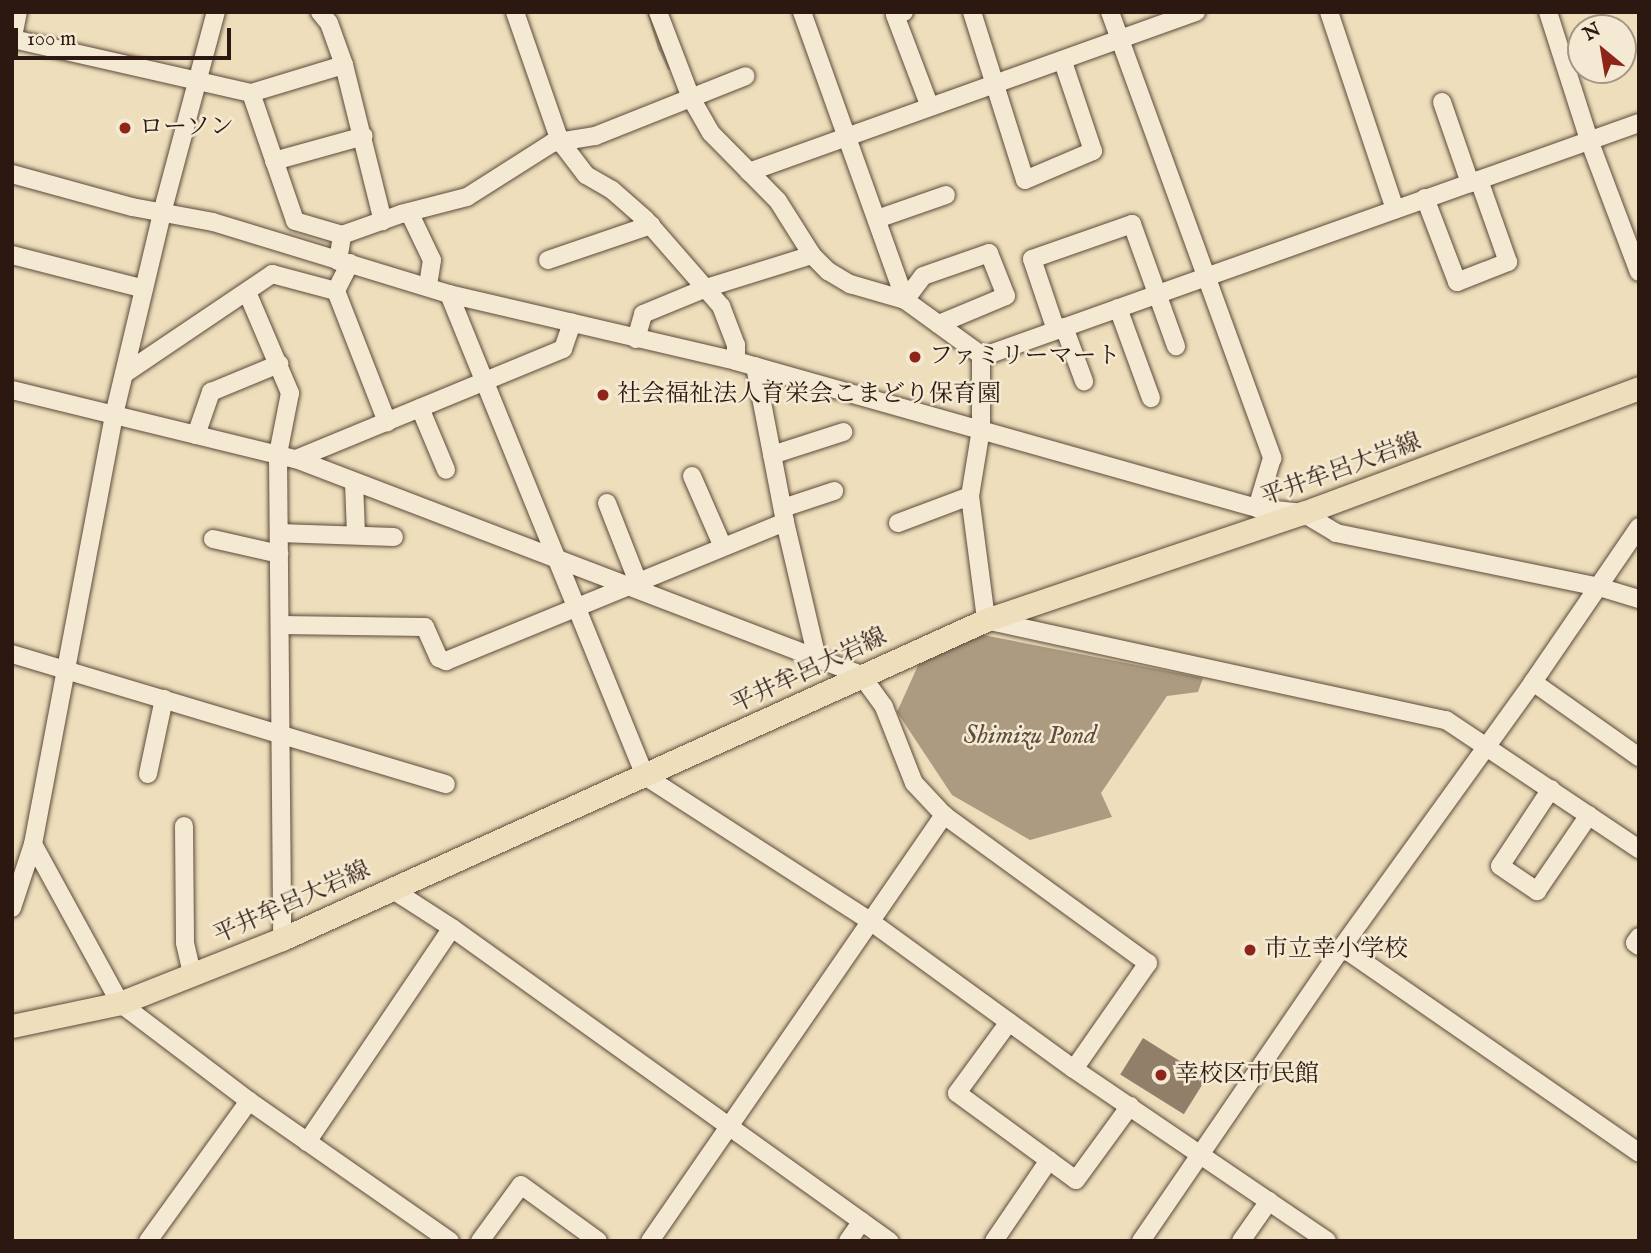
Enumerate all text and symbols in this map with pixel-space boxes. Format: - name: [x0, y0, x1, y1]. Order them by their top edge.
- scale bar: [18, 14, 234, 58]
- north arrow: [1567, 14, 1637, 84]
- text: N: [1579, 18, 1606, 47]
- text: 100 m: [27, 26, 76, 53]
- place label: ローソン: [139, 114, 235, 142]
- marker: ローソン: [117, 120, 133, 136]
- place label: ファミリーマート: [929, 343, 1121, 371]
- marker: ファミリーマート: [907, 349, 923, 365]
- place label: 社会福祉法人育栄会こまどり保育園: [617, 381, 1001, 409]
- marker: 社会福祉法人育栄会こまどり保育園: [595, 387, 611, 403]
- street label: 平井牟呂大岩線: [1257, 428, 1425, 512]
- street label: 平井牟呂大岩線: [727, 622, 891, 720]
- water label: Shimizu Pond: [963, 720, 1097, 752]
- street label: 平井牟呂大岩線: [209, 856, 375, 950]
- place label: 市立幸小学校: [1264, 936, 1408, 964]
- marker: 市立幸小学校: [1242, 942, 1258, 958]
- place label: 幸校区市民館: [1175, 1061, 1319, 1089]
- marker: 幸校区市民館: [1153, 1067, 1169, 1083]

